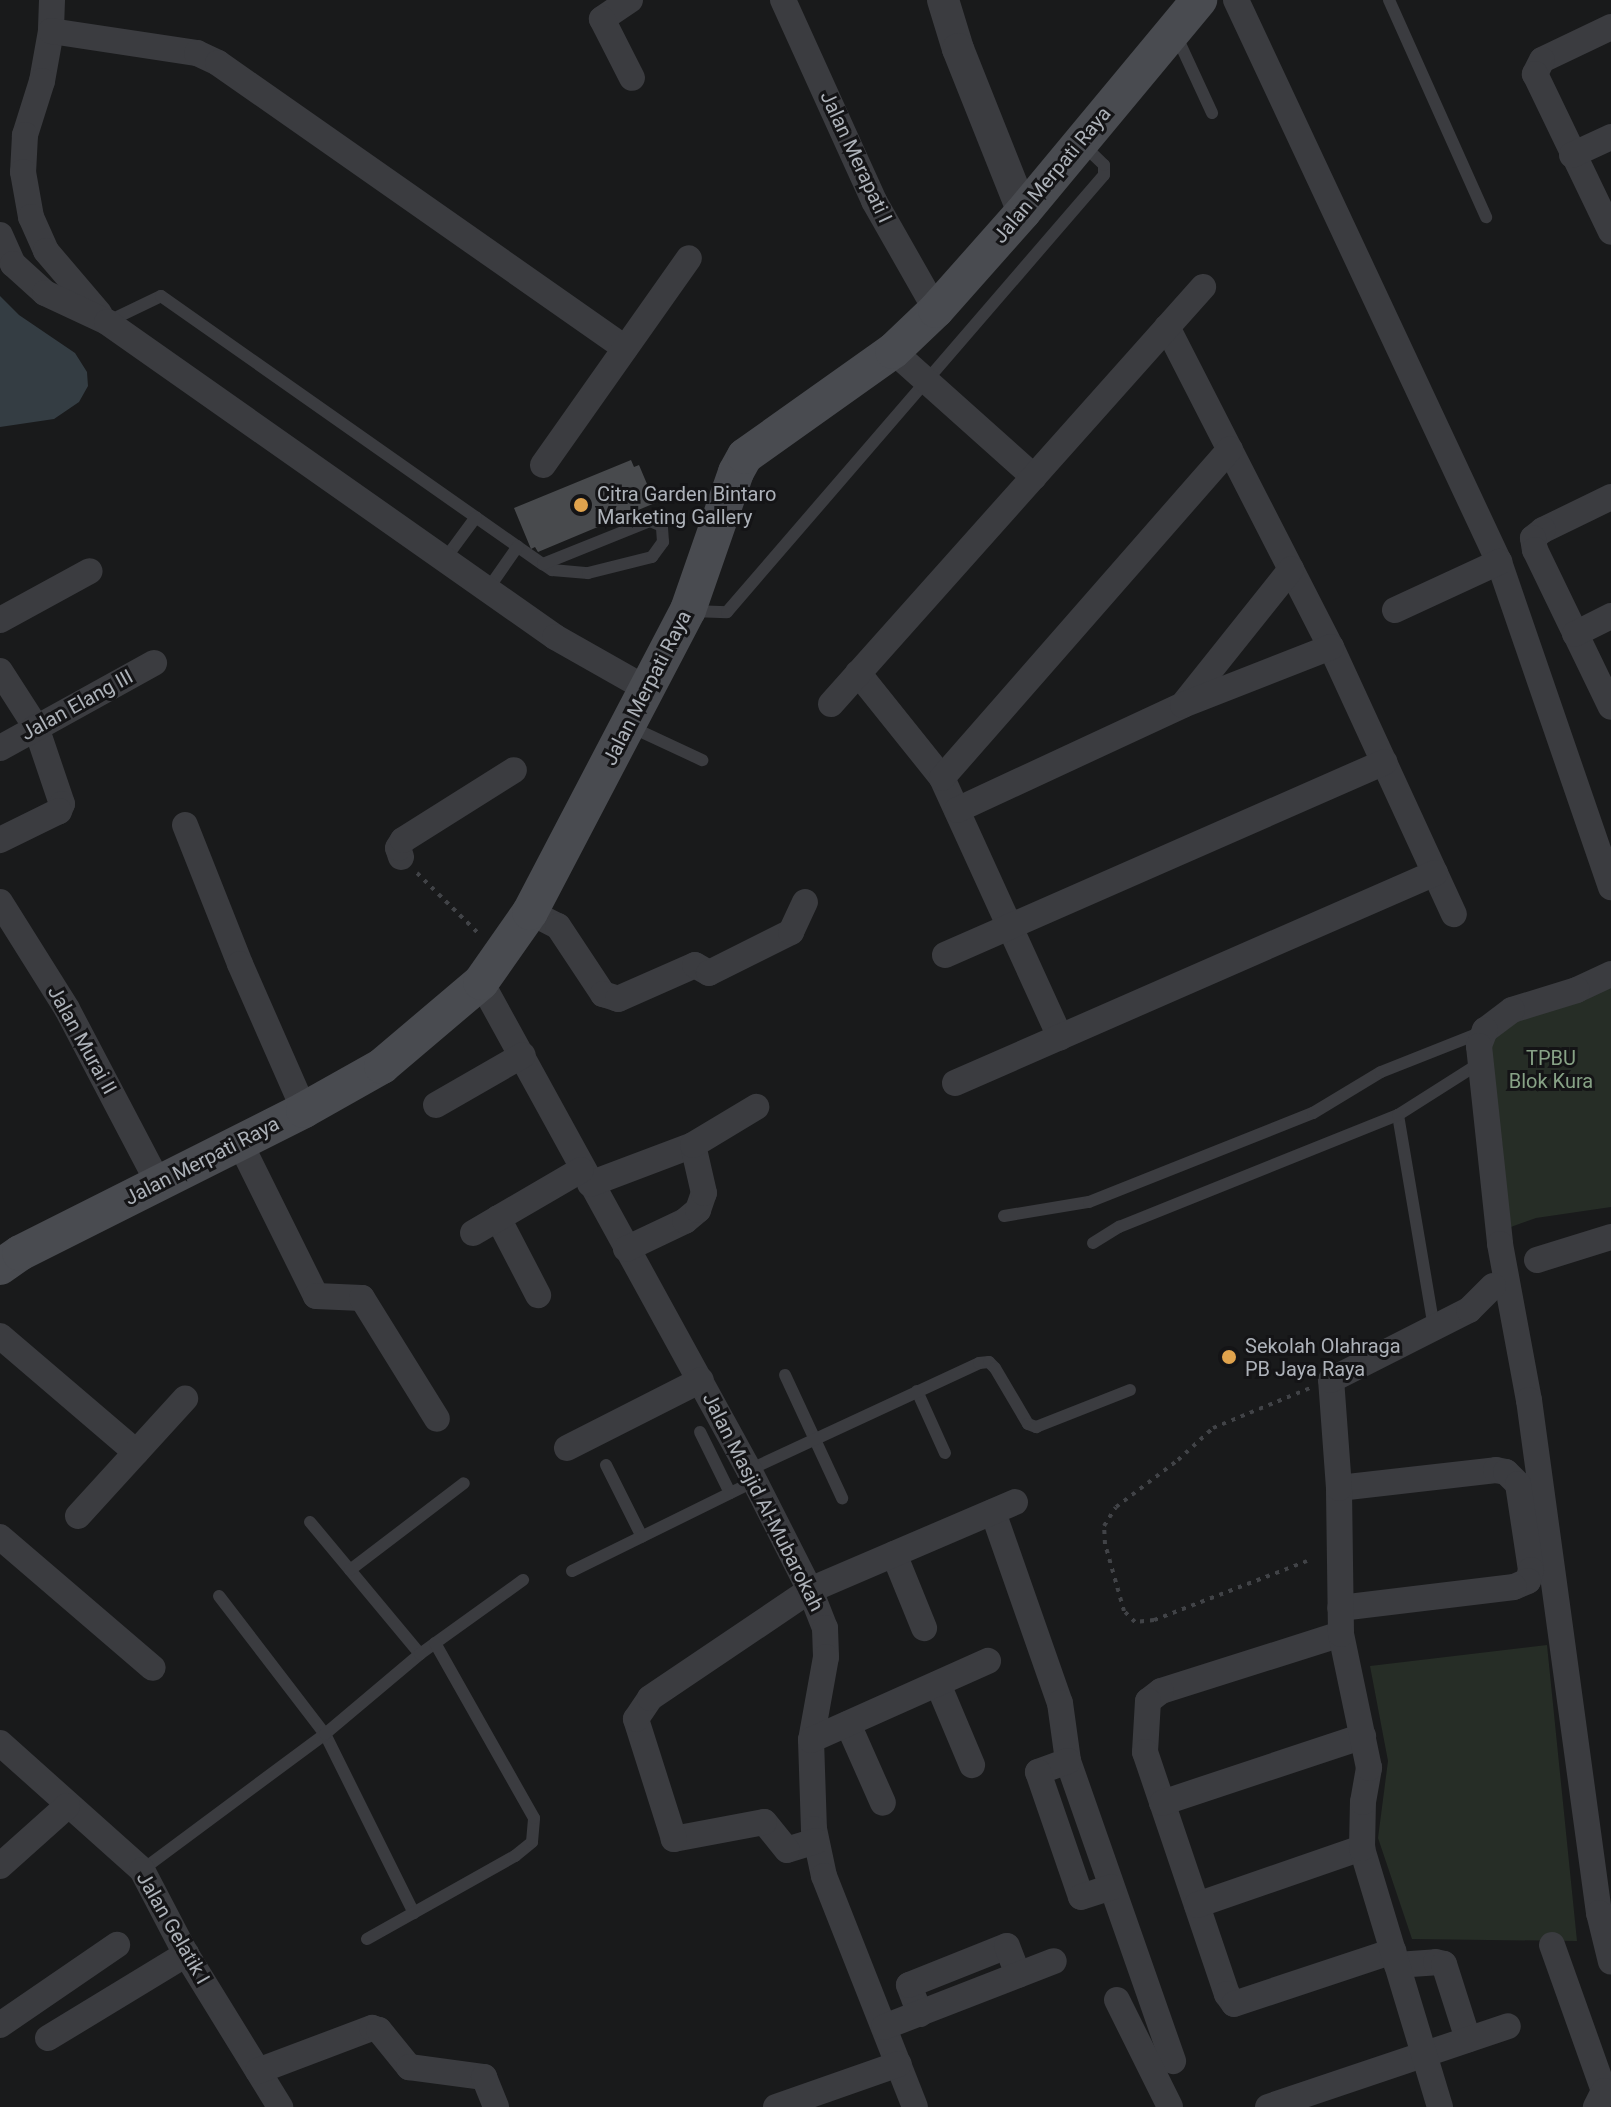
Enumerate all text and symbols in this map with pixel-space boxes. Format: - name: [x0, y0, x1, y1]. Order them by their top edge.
- street label: Jalan Merapati I: [815, 87, 897, 227]
- street label: Jalan Merpati Raya: [988, 102, 1116, 248]
- place label: Citra Garden Bintaro Marketing Gallery: [597, 482, 776, 529]
- marker: Citra Garden Bintaro Marketing Gallery: [572, 496, 590, 514]
- street label: Jalan Merpati Raya: [598, 607, 696, 769]
- street label: Jalan Elang III: [17, 664, 137, 746]
- street label: Jalan Murai II: [42, 982, 122, 1098]
- park label: TPBU Blok Kura: [1509, 1047, 1593, 1094]
- street label: Jalan Merpati Raya: [121, 1112, 283, 1210]
- place label: Sekolah Olahraga PB Jaya Raya: [1245, 1334, 1401, 1381]
- marker: Sekolah Olahraga PB Jaya Raya: [1220, 1348, 1238, 1366]
- street label: Jalan Masjid Al-Mubarokah: [697, 1389, 829, 1615]
- street label: Jalan Gelatik I: [131, 1868, 215, 1988]

